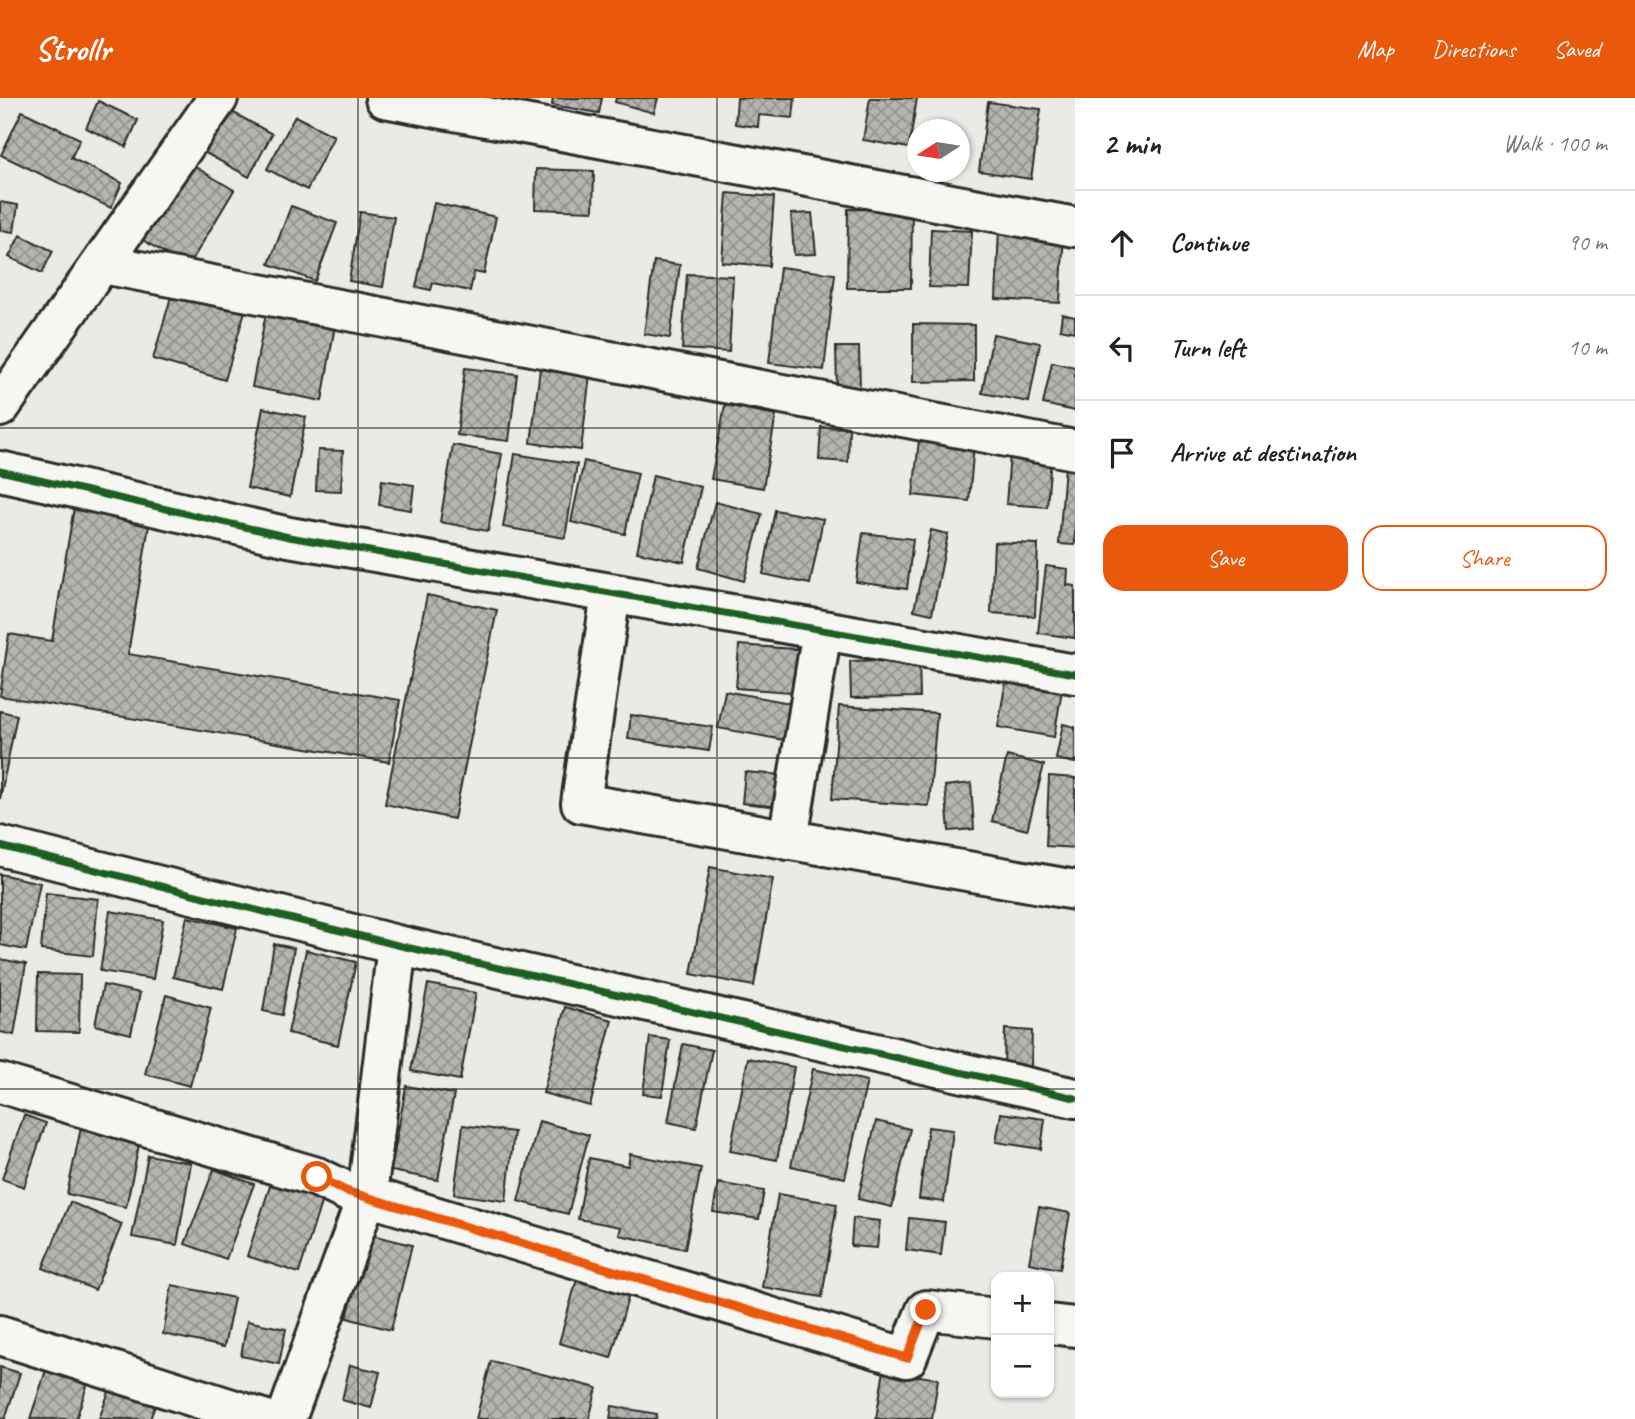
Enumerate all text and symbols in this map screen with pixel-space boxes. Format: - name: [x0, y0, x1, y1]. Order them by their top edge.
- text: Strollr: [35, 28, 110, 70]
- text: Map: [1357, 34, 1394, 64]
- text: Directions: [1432, 34, 1515, 64]
- text: Saved: [1553, 34, 1600, 64]
- north arrow: [907, 119, 970, 182]
- text: 2 min: [1103, 125, 1160, 163]
- text: Walk · 100 m: [1503, 129, 1607, 158]
- icon: ahead: [1103, 224, 1141, 262]
- text: Continue: [1170, 226, 1248, 259]
- text: 90 m: [1568, 228, 1607, 257]
- icon: left: [1103, 329, 1141, 367]
- text: Turn left: [1170, 331, 1245, 364]
- text: 10 m: [1568, 333, 1607, 362]
- icon: arrive: [1103, 434, 1141, 472]
- text: Arrive at destination: [1170, 436, 1356, 469]
- button: Save: [1103, 525, 1348, 591]
- button: Share: [1362, 525, 1607, 591]
- route start: [301, 1161, 332, 1192]
- map controls: [991, 1272, 1054, 1398]
- button: +: [991, 1272, 1054, 1335]
- route end: [910, 1294, 941, 1325]
- button: −: [991, 1335, 1054, 1398]

